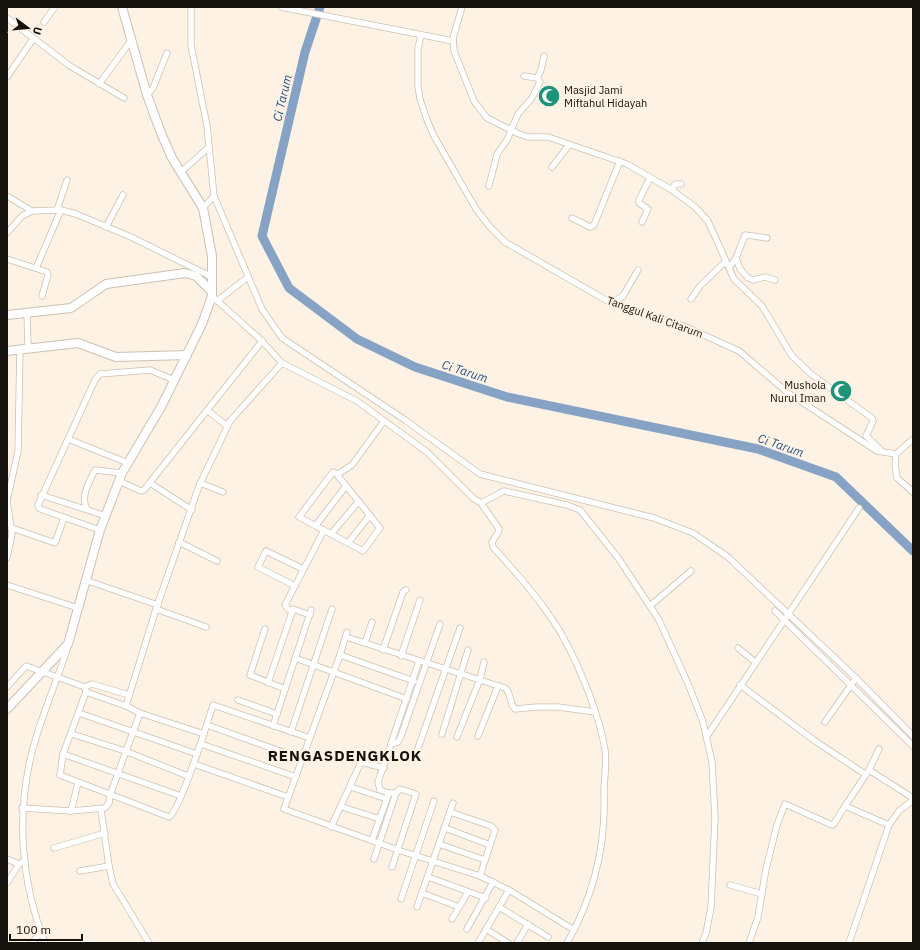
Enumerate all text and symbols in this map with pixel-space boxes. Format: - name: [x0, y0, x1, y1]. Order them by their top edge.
- north arrow: [8, 8, 48, 48]
- text: U: [30, 25, 45, 36]
- water label: Ci Tarum: [269, 73, 295, 123]
- mosque icon: Masjid Jami Miftahul Hidayah: [536, 83, 562, 109]
- place label: Masjid Jami Miftahul Hidayah: [564, 83, 647, 110]
- street label: Tanggul Kali Citarum: [605, 293, 705, 341]
- water label: Ci Tarum: [440, 357, 490, 385]
- place label: Mushola Nurul Iman: [770, 378, 826, 405]
- mosque icon: Mushola Nurul Iman: [828, 378, 854, 404]
- water label: Ci Tarum: [756, 430, 806, 460]
- district label: RENGASDENGKLOK: [268, 746, 422, 765]
- scale bar: [10, 916, 82, 942]
- text: 100 m: [16, 922, 51, 937]

